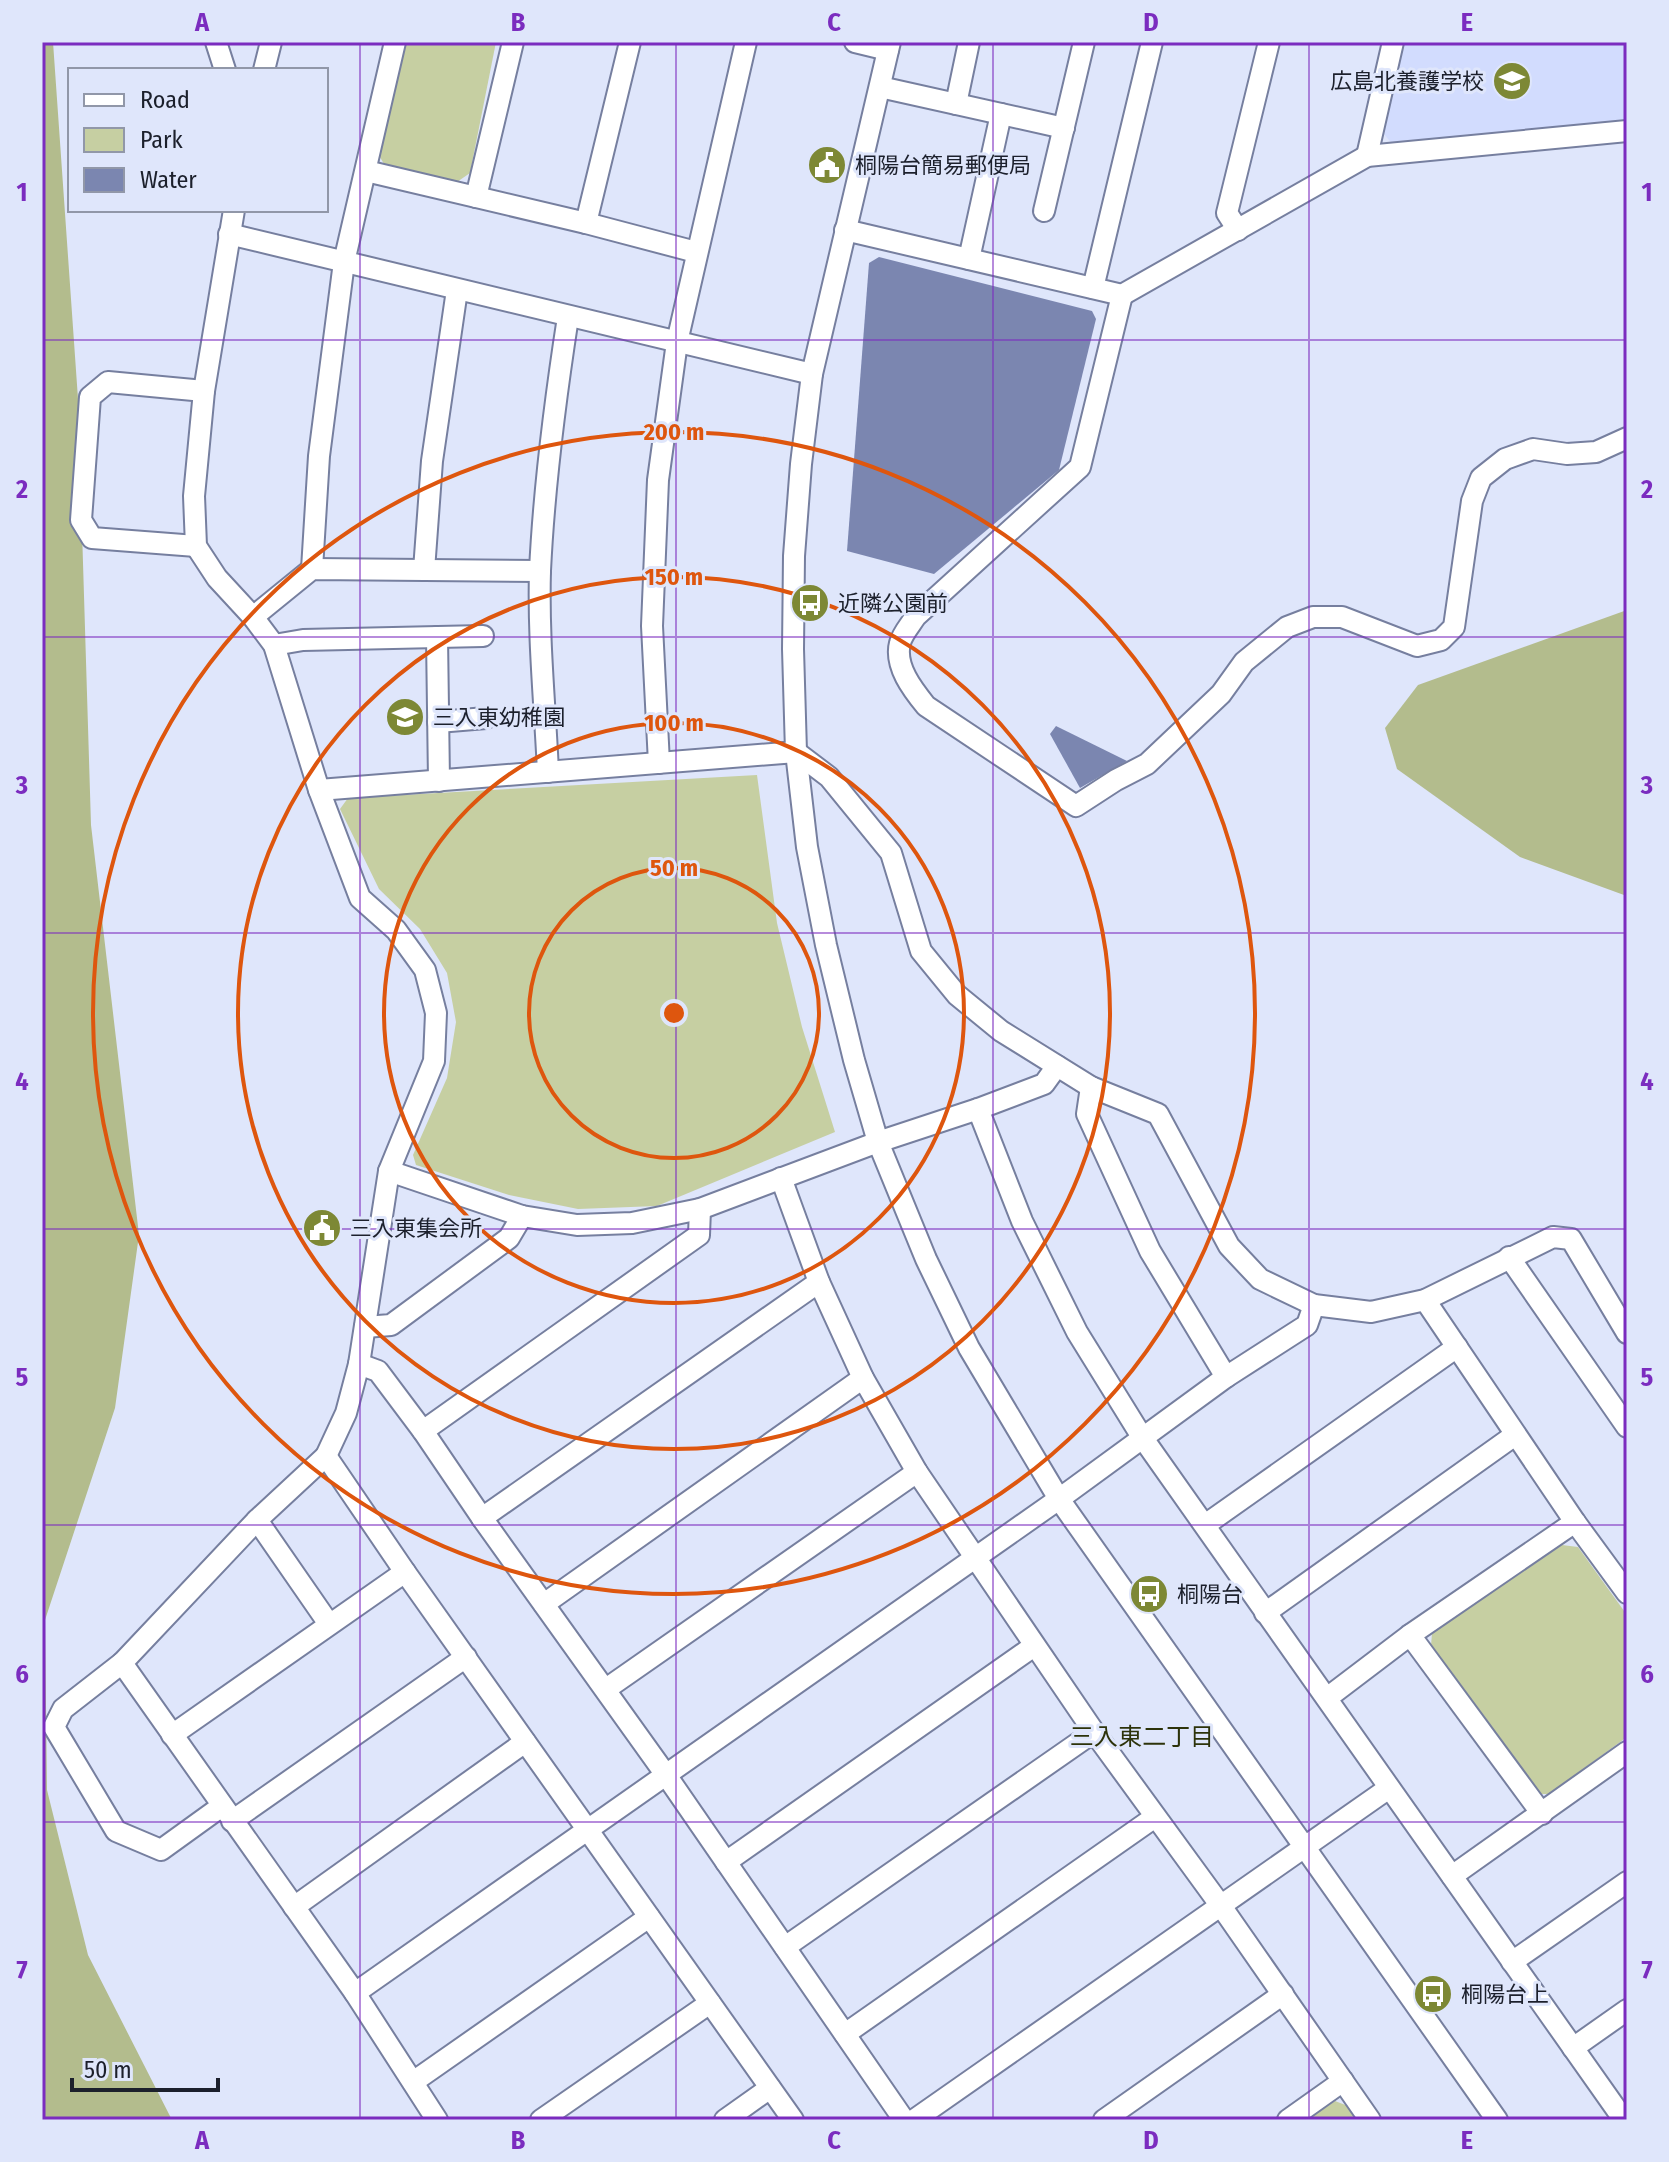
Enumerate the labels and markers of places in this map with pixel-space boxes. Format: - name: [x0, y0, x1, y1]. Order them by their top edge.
- school or university icon: 広島北養護学校: [1491, 60, 1533, 102]
- place label: 広島北養護学校: [1330, 68, 1484, 95]
- public building icon: 桐陽台簡易郵便局: [806, 144, 848, 186]
- place label: 桐陽台簡易郵便局: [855, 152, 1031, 179]
- bus stop icon: 近隣公園前: [789, 582, 831, 624]
- place label: 近隣公園前: [838, 590, 948, 617]
- school or university icon: 三入東幼稚園: [384, 696, 426, 738]
- place label: 三入東幼稚園: [433, 704, 565, 731]
- centre of rings: [660, 999, 688, 1027]
- public building icon: 三入東集会所: [301, 1207, 343, 1249]
- place label: 三入東集会所: [350, 1215, 482, 1242]
- bus stop icon: 桐陽台: [1128, 1573, 1170, 1615]
- place label: 桐陽台: [1177, 1581, 1243, 1608]
- bus stop icon: 桐陽台上: [1412, 1973, 1454, 2015]
- place label: 桐陽台上: [1461, 1981, 1549, 2008]

